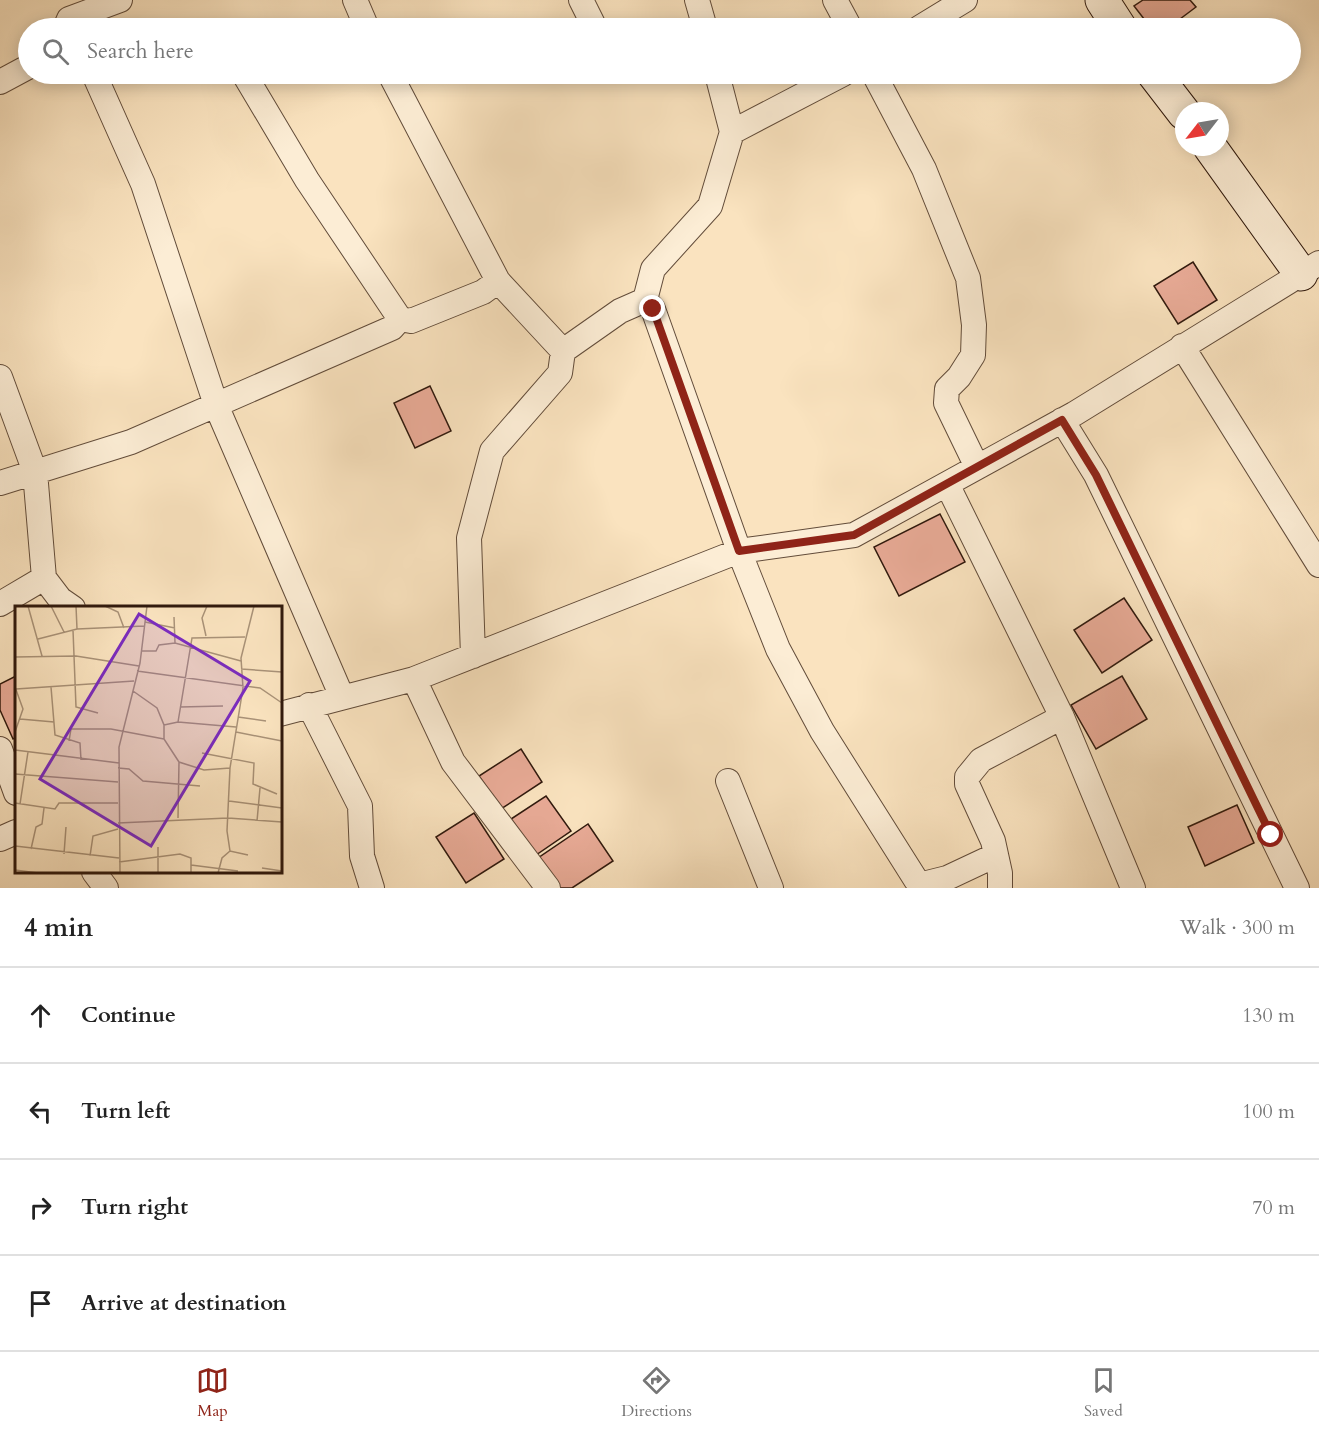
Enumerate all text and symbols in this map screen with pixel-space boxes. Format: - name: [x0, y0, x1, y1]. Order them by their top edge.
- search box: [18, 18, 1301, 84]
- icon: search: [39, 35, 72, 68]
- text: Search here: [87, 36, 194, 66]
- north arrow: [1175, 102, 1229, 156]
- route end: [639, 295, 665, 321]
- inset map: [15, 606, 282, 873]
- route start: [1257, 821, 1283, 847]
- text: 4 min: [24, 910, 93, 945]
- text: Walk · 300 m: [1180, 914, 1295, 941]
- icon: ahead: [24, 999, 57, 1032]
- text: Continue: [81, 1000, 176, 1030]
- text: 130 m: [1242, 1002, 1295, 1029]
- icon: left: [24, 1095, 57, 1128]
- text: Turn left: [81, 1096, 170, 1126]
- text: 100 m: [1242, 1098, 1295, 1125]
- icon: right: [24, 1191, 57, 1224]
- text: Turn right: [81, 1192, 188, 1222]
- text: 70 m: [1252, 1194, 1295, 1221]
- icon: arrive: [24, 1287, 57, 1320]
- text: Arrive at destination: [81, 1288, 286, 1318]
- tab: Map: [196, 1364, 229, 1422]
- tab: Directions: [621, 1364, 692, 1422]
- tab: Saved: [1084, 1364, 1123, 1422]

